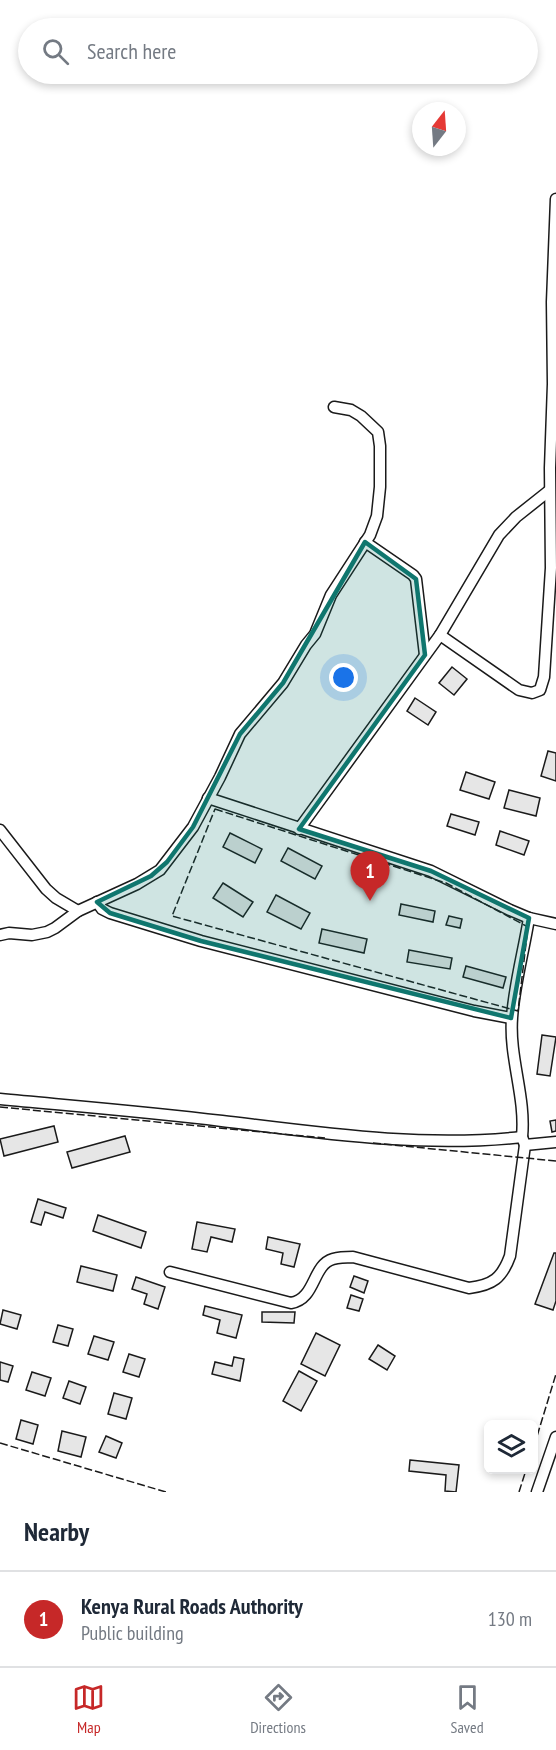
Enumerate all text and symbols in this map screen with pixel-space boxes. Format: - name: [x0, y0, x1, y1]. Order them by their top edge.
- search box: [18, 18, 538, 84]
- icon: search: [39, 35, 72, 68]
- text: Search here: [87, 37, 176, 65]
- north arrow: [412, 102, 466, 156]
- your location: [329, 663, 358, 692]
- pin: 1: [350, 852, 389, 901]
- map controls: [484, 1420, 538, 1474]
- button: layers: [484, 1420, 538, 1474]
- text: Nearby: [24, 1515, 89, 1548]
- text: Kenya Rural Roads Authority: [81, 1592, 303, 1620]
- text: 1: [39, 1606, 48, 1632]
- text: 130 m: [488, 1606, 532, 1632]
- text: Public building: [81, 1620, 184, 1646]
- tab: Map: [72, 1681, 105, 1737]
- tab: Directions: [250, 1681, 306, 1737]
- tab: Saved: [451, 1681, 484, 1737]

